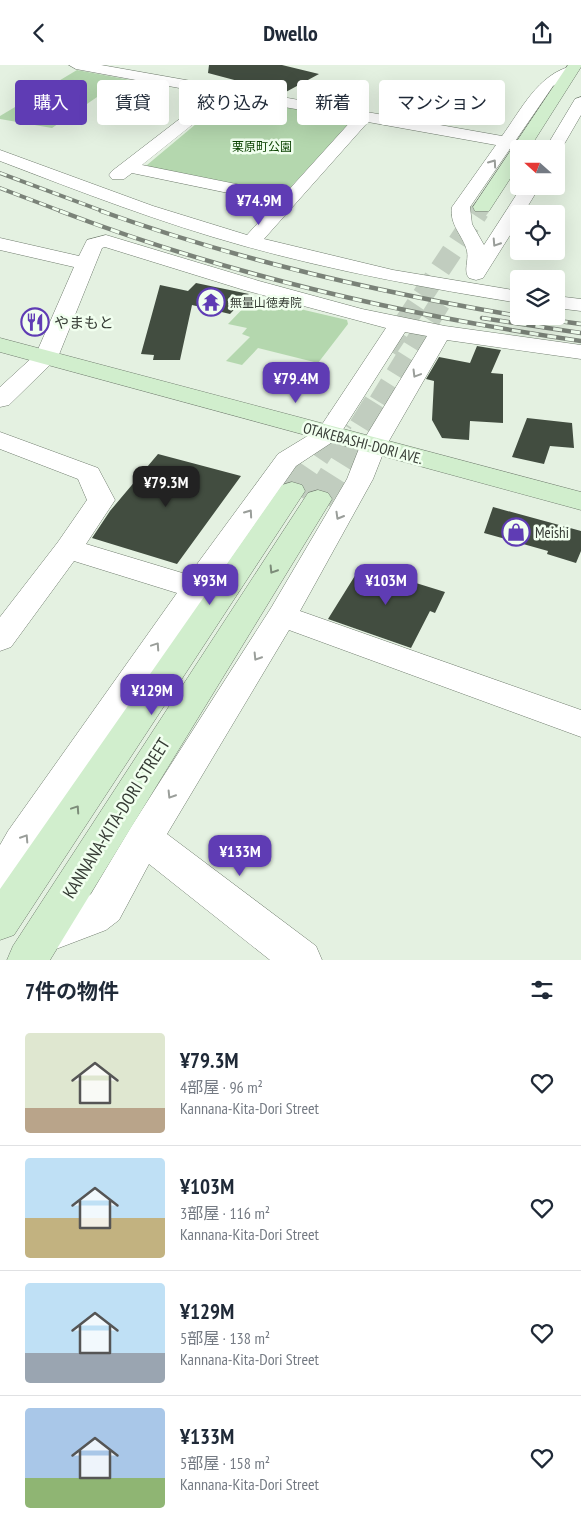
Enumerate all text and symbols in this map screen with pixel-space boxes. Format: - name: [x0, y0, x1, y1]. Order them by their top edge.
- icon: back: [25, 19, 53, 47]
- text: Dwello: [263, 19, 318, 47]
- icon: share: [528, 19, 556, 47]
- chip: 購入: [15, 80, 87, 125]
- chip: 賃貸: [97, 80, 169, 125]
- chip: 絞り込み: [179, 80, 287, 125]
- chip: 新着: [297, 80, 369, 125]
- chip: マンション: [379, 80, 505, 125]
- park label: 栗原町公園: [232, 139, 292, 154]
- north arrow: [510, 140, 565, 195]
- map controls: [510, 140, 565, 325]
- one-way arrow: [487, 159, 496, 169]
- pin: ¥74.9M: [218, 184, 300, 226]
- text: ¥74.9M: [237, 190, 281, 210]
- button: locate: [510, 205, 565, 260]
- one-way arrow: [493, 237, 502, 246]
- button: layers: [510, 270, 565, 325]
- temple icon: 無量山徳寿院: [196, 287, 226, 317]
- place label: 無量山徳寿院: [230, 295, 302, 310]
- restaurant icon: やまもと: [20, 307, 50, 337]
- place label: やまもと: [54, 313, 114, 332]
- pin: ¥79.4M: [255, 361, 337, 404]
- text: ¥79.4M: [274, 368, 318, 388]
- one-way arrow: [413, 368, 422, 377]
- street label: OTAKEBASHI-DORI AVE.: [301, 418, 425, 468]
- pin: ¥79.3M: [125, 465, 207, 508]
- text: ¥79.3M: [144, 472, 188, 492]
- one-way arrow: [243, 509, 252, 519]
- one-way arrow: [335, 511, 345, 520]
- shop icon: Meishi: [501, 517, 531, 547]
- place label: Meishi: [535, 523, 569, 542]
- pin: ¥93M: [180, 563, 240, 606]
- pin: ¥103M: [351, 563, 421, 606]
- one-way arrow: [270, 564, 280, 573]
- text: ¥93M: [193, 570, 227, 590]
- text: ¥103M: [365, 570, 407, 590]
- one-way arrow: [150, 643, 159, 652]
- one-way arrow: [254, 651, 263, 660]
- pin: ¥129M: [117, 673, 187, 716]
- text: ¥129M: [131, 680, 173, 700]
- street label: KANNANA-KITA-DORI STREET: [57, 734, 175, 902]
- one-way arrow: [168, 789, 178, 798]
- one-way arrow: [70, 805, 79, 814]
- one-way arrow: [18, 835, 28, 844]
- pin: ¥133M: [205, 835, 275, 877]
- text: ¥133M: [219, 841, 261, 861]
- icon: filters: [528, 976, 556, 1004]
- text: 7件の物件: [25, 978, 119, 1005]
- text: ¥79.3M: [180, 1047, 239, 1074]
- icon: home: [65, 1053, 125, 1113]
- icon: heart: [528, 1069, 556, 1097]
- text: 4部屋 · 96 m²: [180, 1077, 263, 1097]
- text: Kannana-Kita-Dori Street: [180, 1098, 319, 1118]
- text: ¥103M: [180, 1173, 234, 1200]
- icon: home: [65, 1178, 125, 1238]
- icon: heart: [528, 1194, 556, 1222]
- text: 3部屋 · 116 m²: [180, 1203, 270, 1223]
- text: Kannana-Kita-Dori Street: [180, 1224, 319, 1244]
- text: ¥129M: [180, 1298, 234, 1325]
- icon: home: [65, 1303, 125, 1363]
- icon: heart: [528, 1319, 556, 1347]
- text: 5部屋 · 138 m²: [180, 1328, 270, 1348]
- text: Kannana-Kita-Dori Street: [180, 1349, 319, 1369]
- text: ¥133M: [180, 1423, 234, 1450]
- icon: home: [65, 1428, 125, 1488]
- icon: heart: [528, 1444, 556, 1472]
- text: 5部屋 · 158 m²: [180, 1453, 270, 1473]
- text: Kannana-Kita-Dori Street: [180, 1474, 319, 1494]

